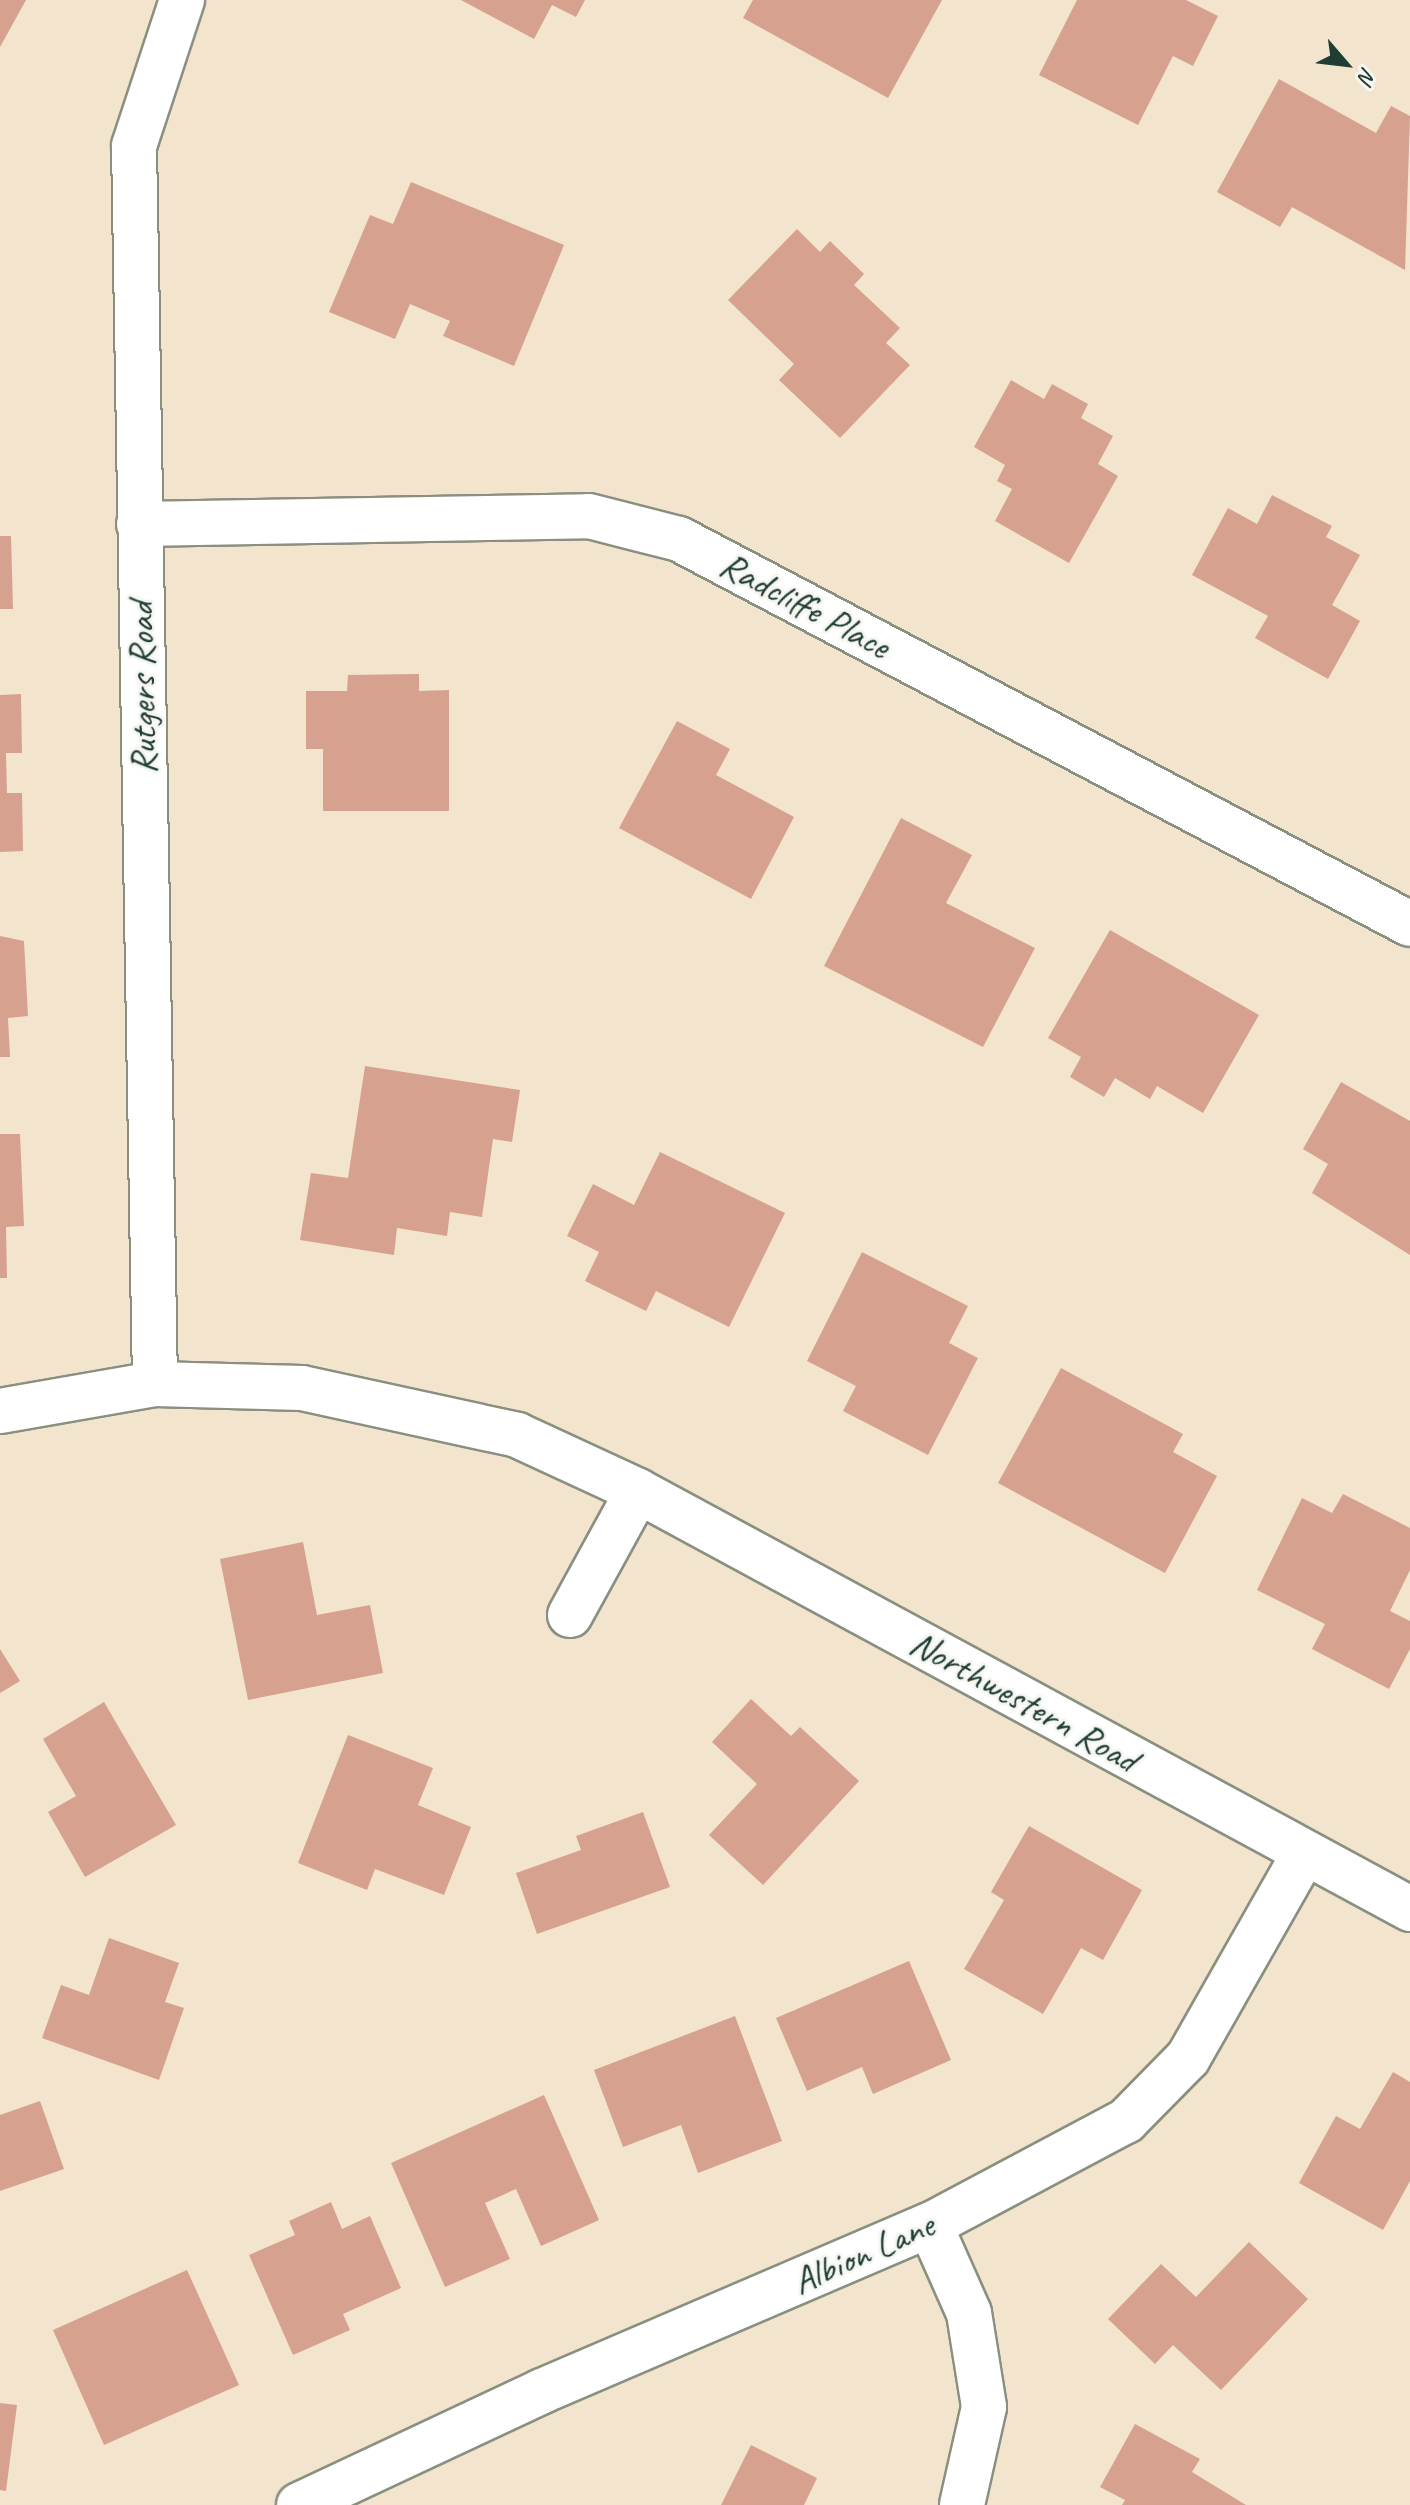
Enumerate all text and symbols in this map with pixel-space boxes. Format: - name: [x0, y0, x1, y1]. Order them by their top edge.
- north arrow: [1306, 24, 1386, 104]
- text: N: [1352, 63, 1383, 88]
- street label: Radcliffe Place: [712, 541, 898, 669]
- street label: Rutgers Road: [118, 602, 166, 774]
- street label: Northwestern Road: [902, 1620, 1146, 1782]
- street label: Albion Lane: [785, 2201, 941, 2305]

